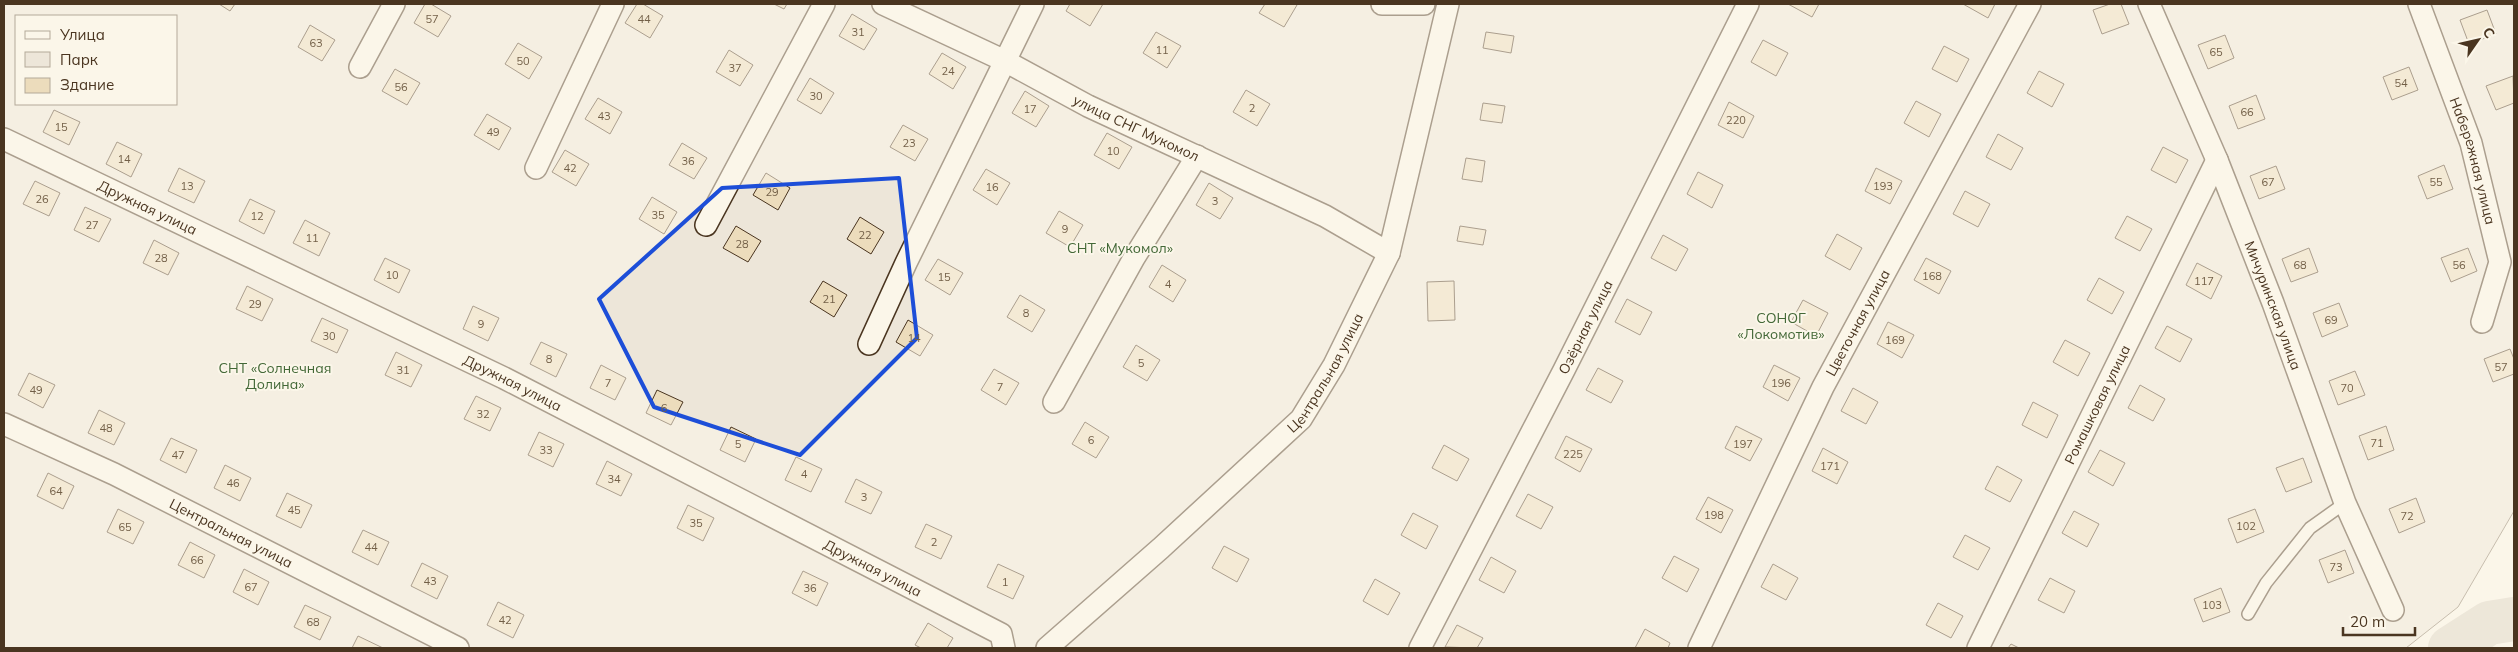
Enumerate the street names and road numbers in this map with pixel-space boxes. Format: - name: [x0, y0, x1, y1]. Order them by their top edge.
- street label: улица СНГ Мукомол: [1070, 91, 1202, 165]
- street label: Набережная улица: [2446, 95, 2500, 226]
- street label: Дружная улица: [95, 176, 200, 239]
- street label: Мичуринская улица: [2241, 238, 2305, 372]
- street label: Цветочная улица: [1822, 266, 1894, 379]
- street label: Озёрная улица: [1554, 277, 1617, 377]
- street label: Центральная улица: [1283, 310, 1367, 436]
- street label: Ромашковая улица: [2060, 342, 2134, 467]
- street label: Дружная улица: [460, 351, 565, 415]
- street label: Центральная улица: [166, 495, 296, 572]
- street label: Дружная улица: [821, 535, 925, 601]

